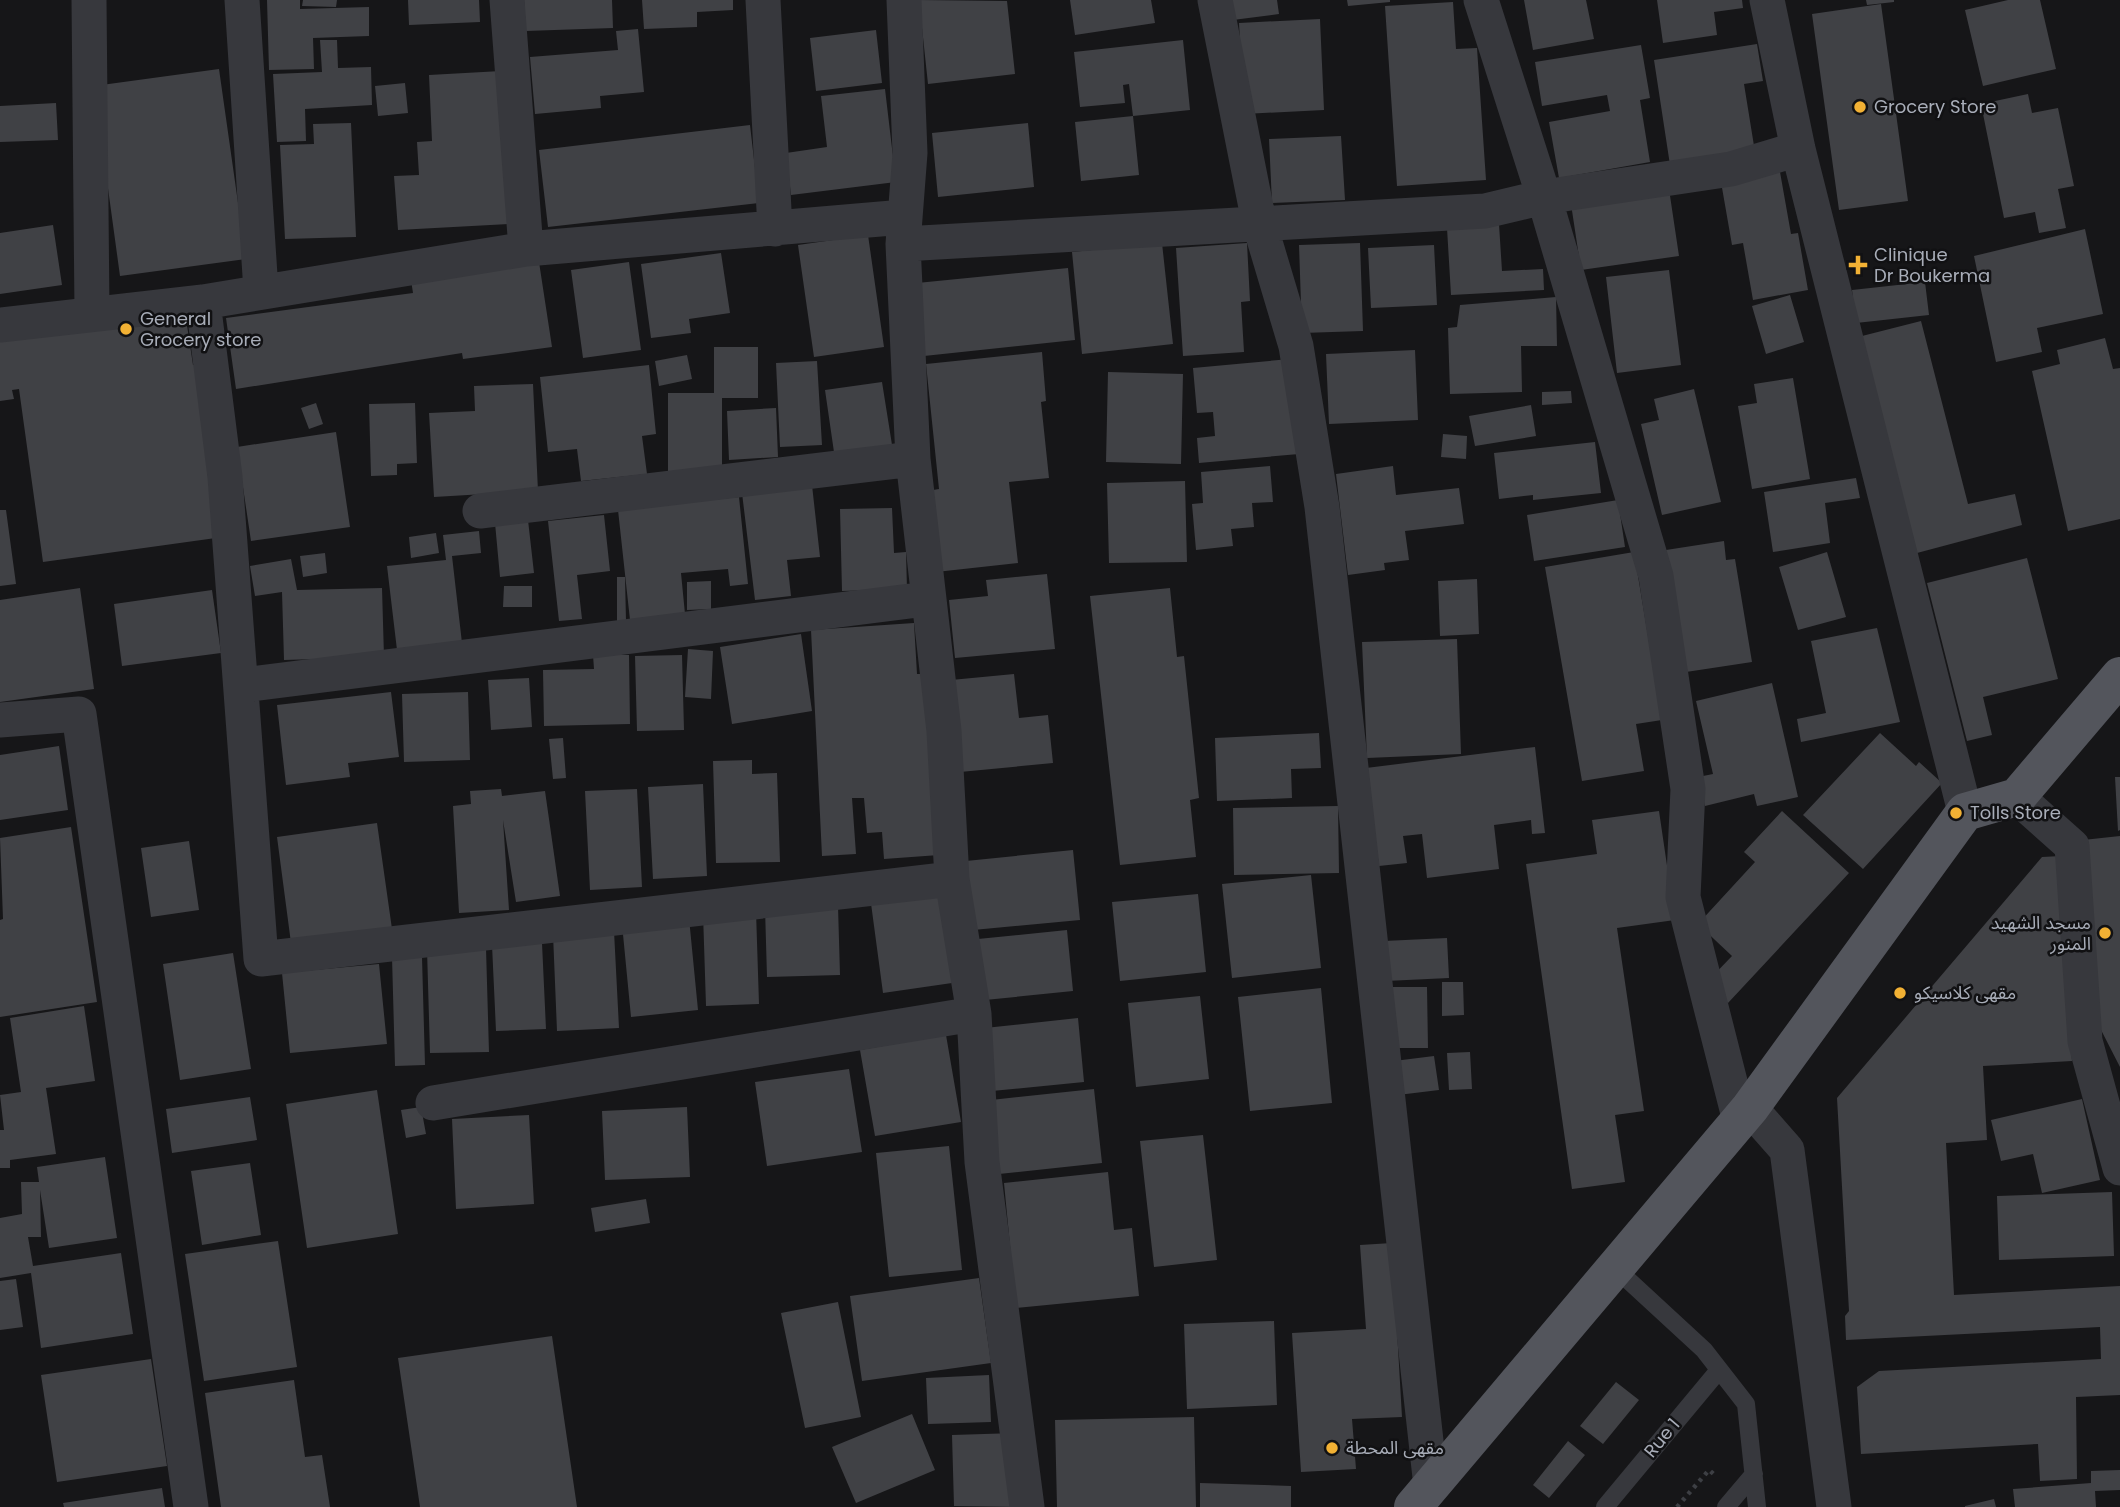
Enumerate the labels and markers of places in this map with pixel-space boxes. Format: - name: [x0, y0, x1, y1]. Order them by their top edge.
- place label: Grocery Store: [1874, 94, 1997, 119]
- marker: Grocery Store: [1852, 99, 1868, 115]
- place label: Clinique Dr Boukerma: [1874, 242, 1990, 288]
- marker: Clinique Dr Boukerma: [1848, 255, 1868, 275]
- place label: General Grocery store: [140, 306, 261, 352]
- marker: General Grocery store: [118, 321, 134, 337]
- place label: Tolls Store: [1970, 800, 2061, 825]
- marker: Tolls Store: [1948, 805, 1964, 821]
- place label: مسجد الشهيد المنور: [1991, 910, 2091, 956]
- marker: مسجد الشهيد المنور: [2097, 925, 2113, 941]
- place label: مقهى كلاسيكو: [1914, 980, 2016, 1005]
- marker: مقهى كلاسيكو: [1892, 985, 1908, 1001]
- place label: مقهى المحطة: [1346, 1435, 1444, 1460]
- marker: مقهى المحطة: [1324, 1440, 1340, 1456]

